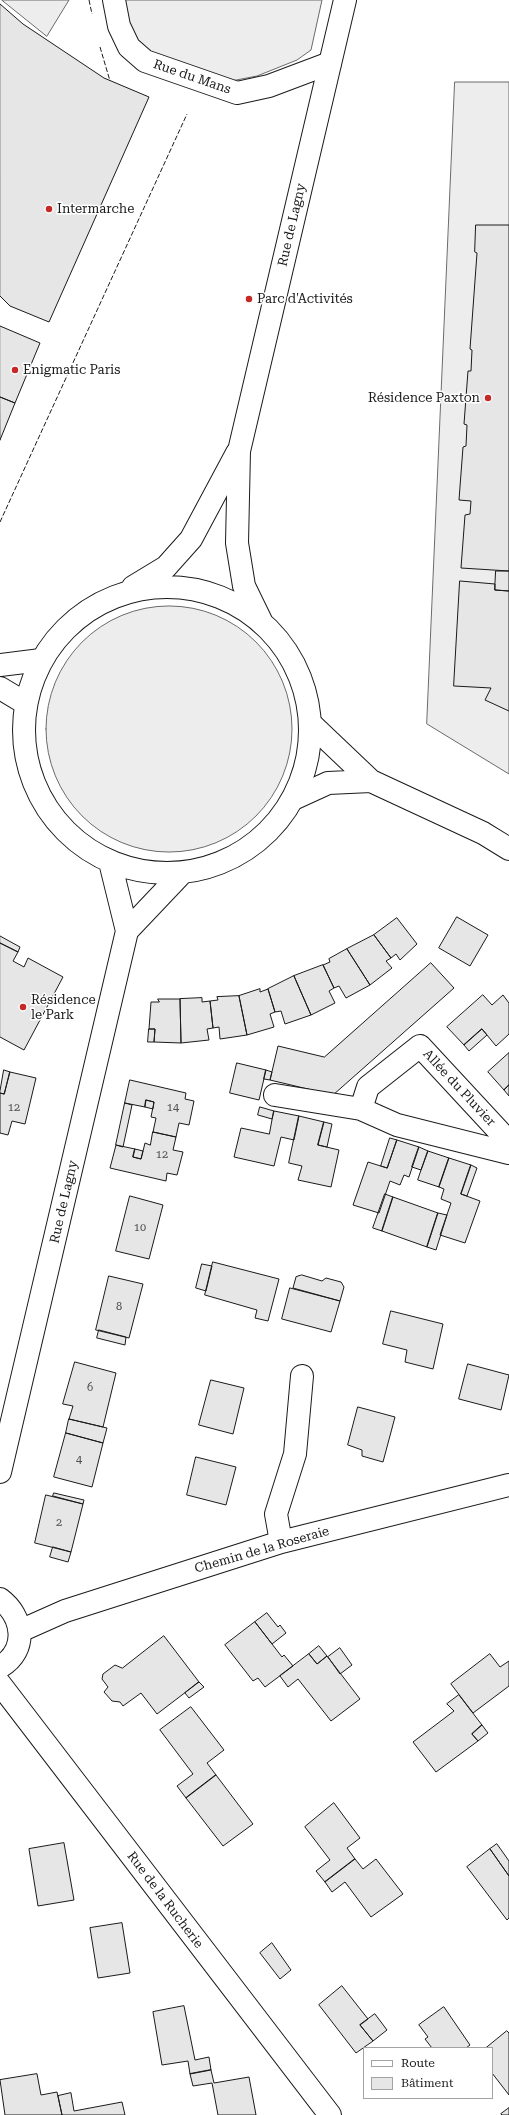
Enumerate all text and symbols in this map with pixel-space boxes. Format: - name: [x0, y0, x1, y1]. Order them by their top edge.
- street label: Rue du Mans: [151, 56, 233, 98]
- street label: Rue de Lagny: [275, 182, 309, 268]
- place label: Intermarche: [57, 201, 134, 217]
- marker: Intermarche: [44, 204, 54, 214]
- place label: Parc d'Activités: [257, 291, 353, 307]
- marker: Parc d'Activités: [244, 294, 254, 304]
- place label: Enigmatic Paris: [23, 362, 120, 378]
- marker: Enigmatic Paris: [10, 365, 20, 375]
- place label: Résidence Paxton: [368, 390, 480, 406]
- marker: Résidence Paxton: [483, 393, 493, 403]
- place label: Résidence le Park: [31, 992, 96, 1023]
- marker: Résidence le Park: [18, 1002, 28, 1012]
- street label: Allée du Pluvier: [419, 1046, 499, 1130]
- house number: 12: [8, 1101, 20, 1115]
- house number: 14: [167, 1101, 179, 1115]
- house number: 12: [156, 1148, 168, 1162]
- street label: Rue de Lagny: [47, 1159, 81, 1245]
- house number: 10: [134, 1221, 146, 1235]
- house number: 8: [116, 1300, 122, 1314]
- house number: 6: [87, 1381, 93, 1395]
- house number: 4: [76, 1453, 82, 1467]
- house number: 2: [56, 1516, 62, 1530]
- street label: Chemin de la Roseraie: [193, 1523, 331, 1577]
- street label: Rue de la Rucherie: [124, 1849, 206, 1951]
- legend: [363, 2047, 493, 2099]
- text: Route: [401, 2056, 435, 2070]
- text: Bâtiment: [401, 2076, 453, 2090]

